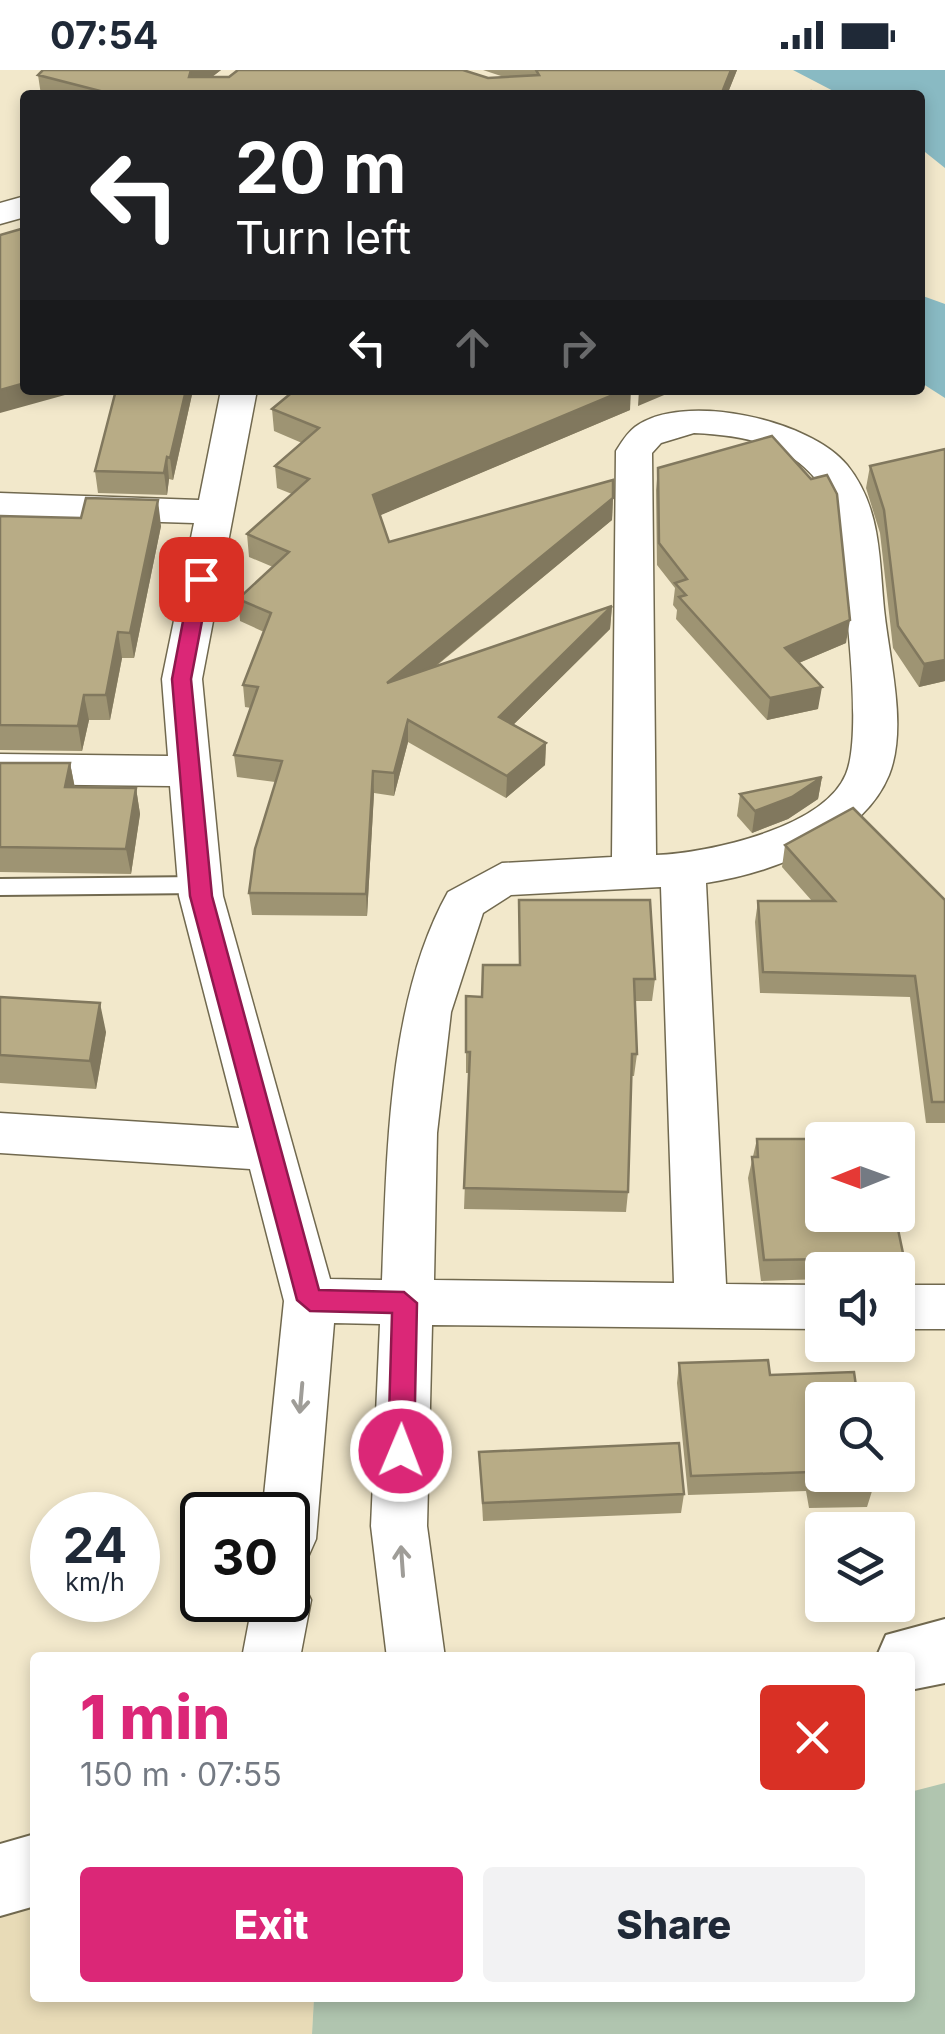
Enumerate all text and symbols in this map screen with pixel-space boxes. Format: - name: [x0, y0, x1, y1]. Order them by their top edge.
- text: 07:54: [50, 12, 158, 58]
- text: 20 m: [235, 125, 407, 210]
- icon: left: [70, 130, 200, 260]
- text: Turn left: [235, 210, 411, 265]
- icon: left: [340, 320, 395, 375]
- icon: ahead: [445, 320, 500, 375]
- icon: right: [550, 320, 605, 375]
- pin: [159, 537, 244, 622]
- icon: arrive: [174, 552, 229, 607]
- north arrow: [805, 1122, 915, 1232]
- map controls: [805, 1122, 915, 1622]
- button: sound: [805, 1252, 915, 1362]
- one-way arrow: [291, 1381, 310, 1413]
- button: search: [805, 1382, 915, 1492]
- position arrow: [349, 1399, 453, 1503]
- speed limit sign: 30: [180, 1492, 310, 1622]
- button: layers: [805, 1512, 915, 1622]
- text: 24: [63, 1515, 127, 1575]
- one-way arrow: [392, 1546, 411, 1578]
- text: km/h: [65, 1567, 125, 1597]
- text: 1 min: [80, 1681, 230, 1753]
- button: close: [760, 1685, 865, 1790]
- text: 150 m · 07:55: [80, 1755, 282, 1794]
- button: Exit: [80, 1867, 463, 1982]
- button: Share: [483, 1867, 865, 1982]

